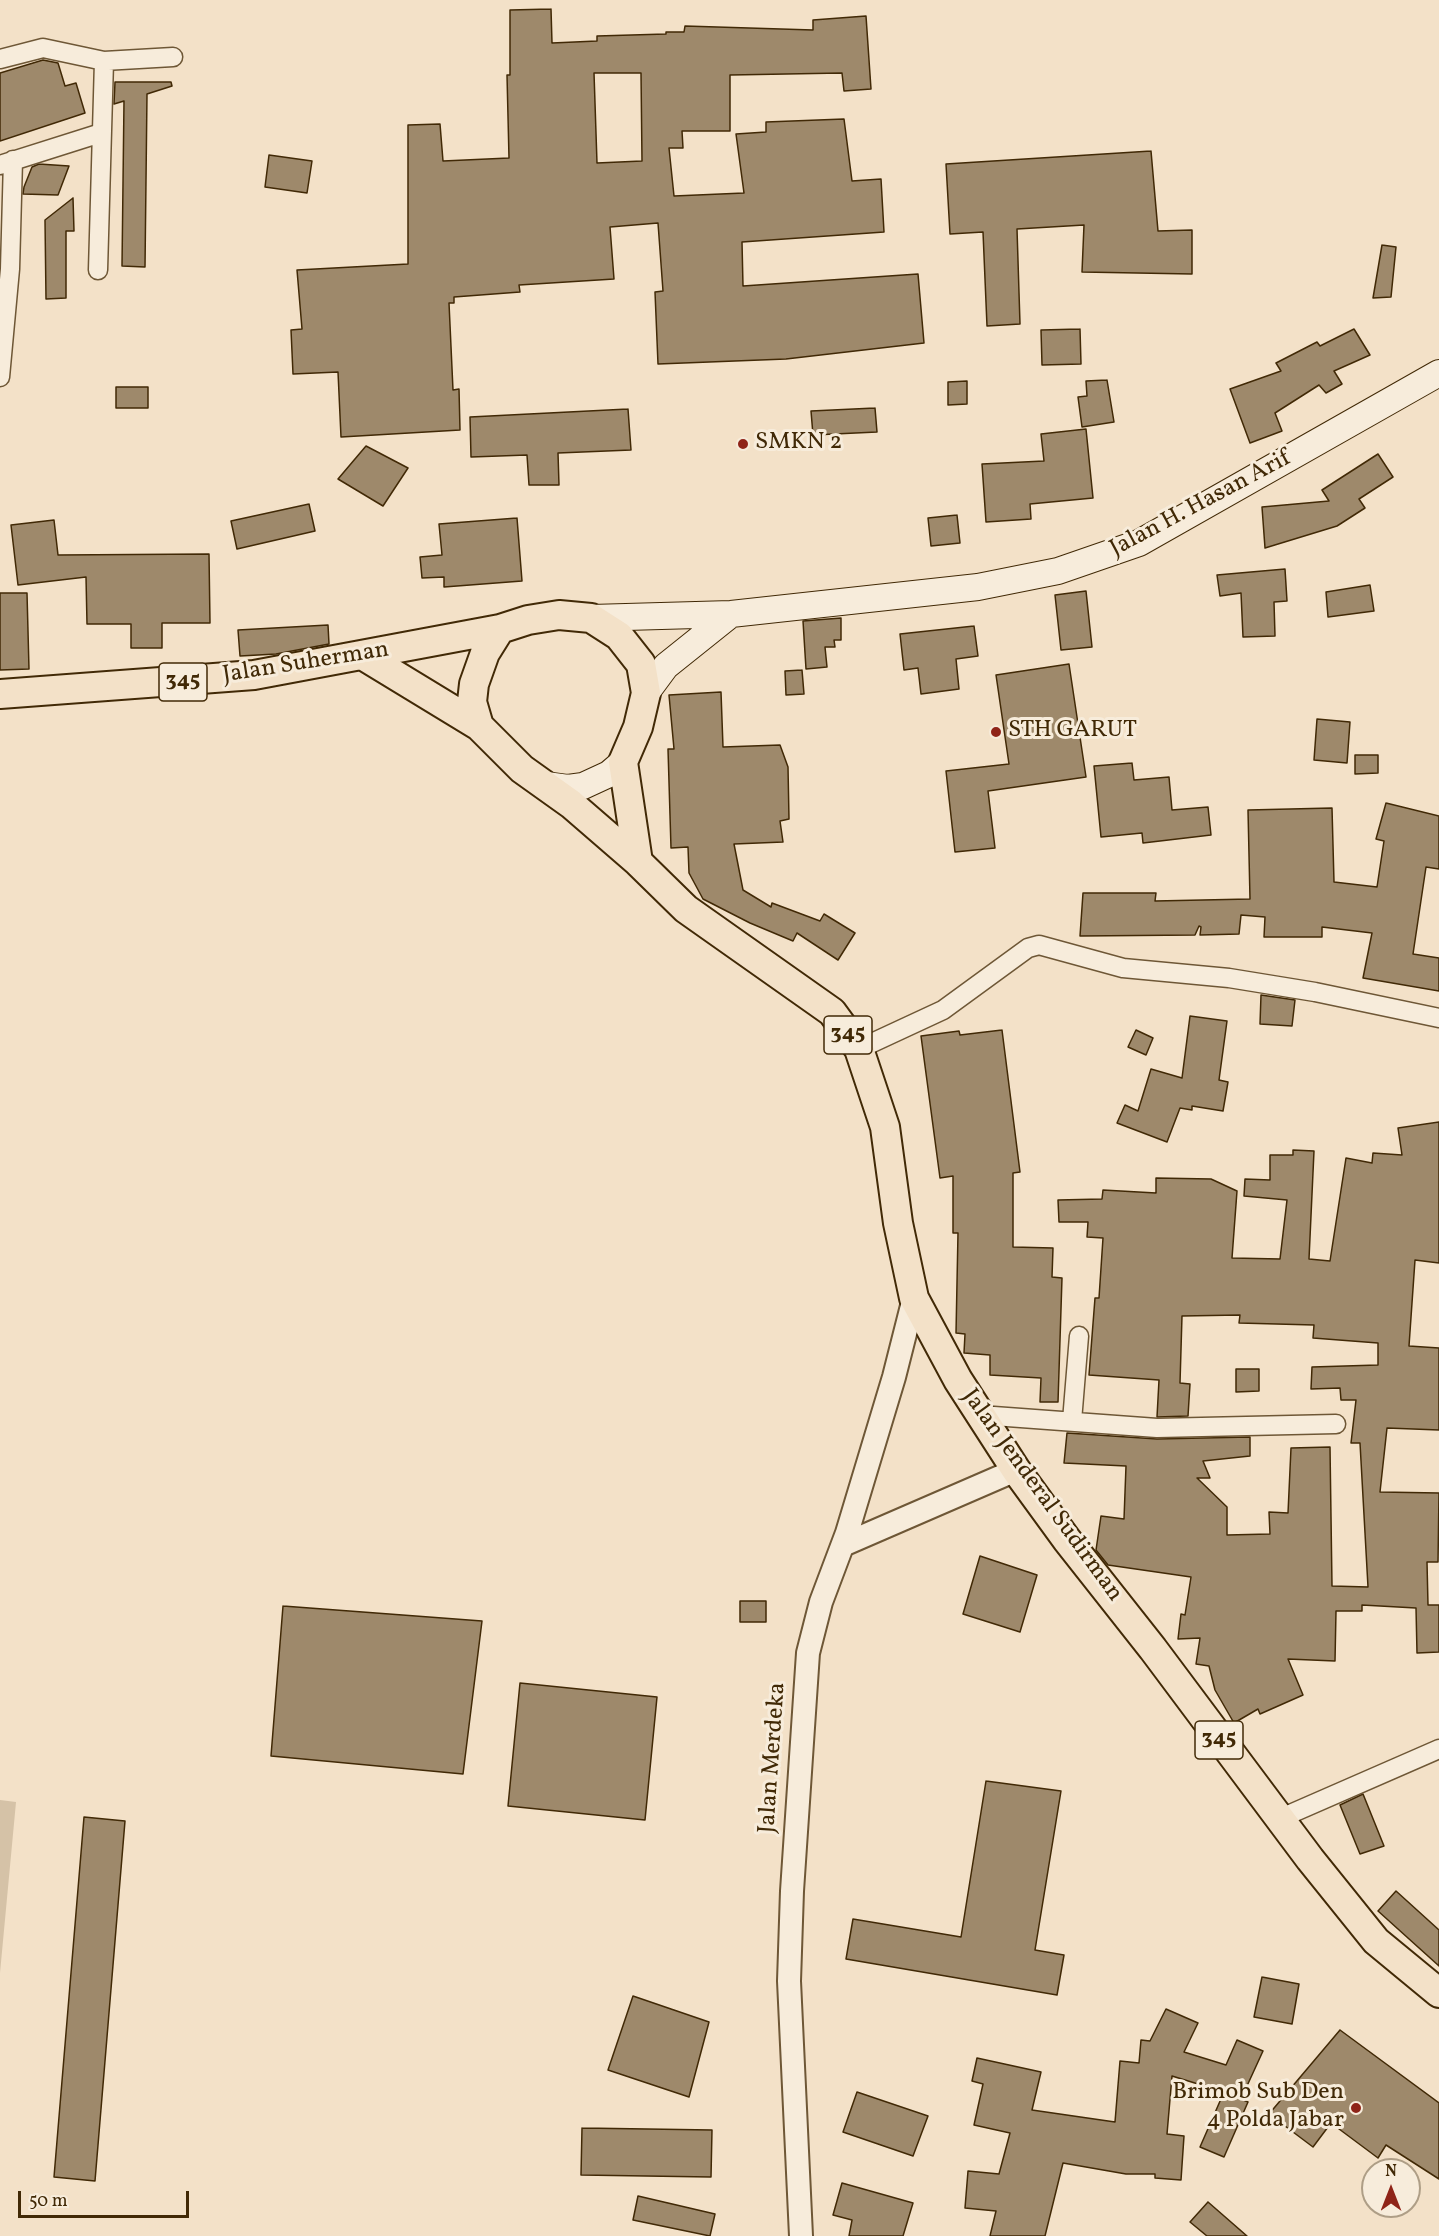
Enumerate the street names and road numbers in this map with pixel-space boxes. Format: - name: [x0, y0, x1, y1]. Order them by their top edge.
- street label: Jalan H. Hasan Arif: [1106, 445, 1296, 565]
- street label: Jalan Suherman: [221, 637, 391, 691]
- road number: 345: [159, 663, 207, 701]
- road number: 345: [824, 1016, 872, 1054]
- street label: Jalan Jenderal Sudirman: [954, 1384, 1128, 1608]
- street label: Jalan Merdeka: [754, 1682, 794, 1834]
- road number: 345: [1195, 1721, 1243, 1759]

